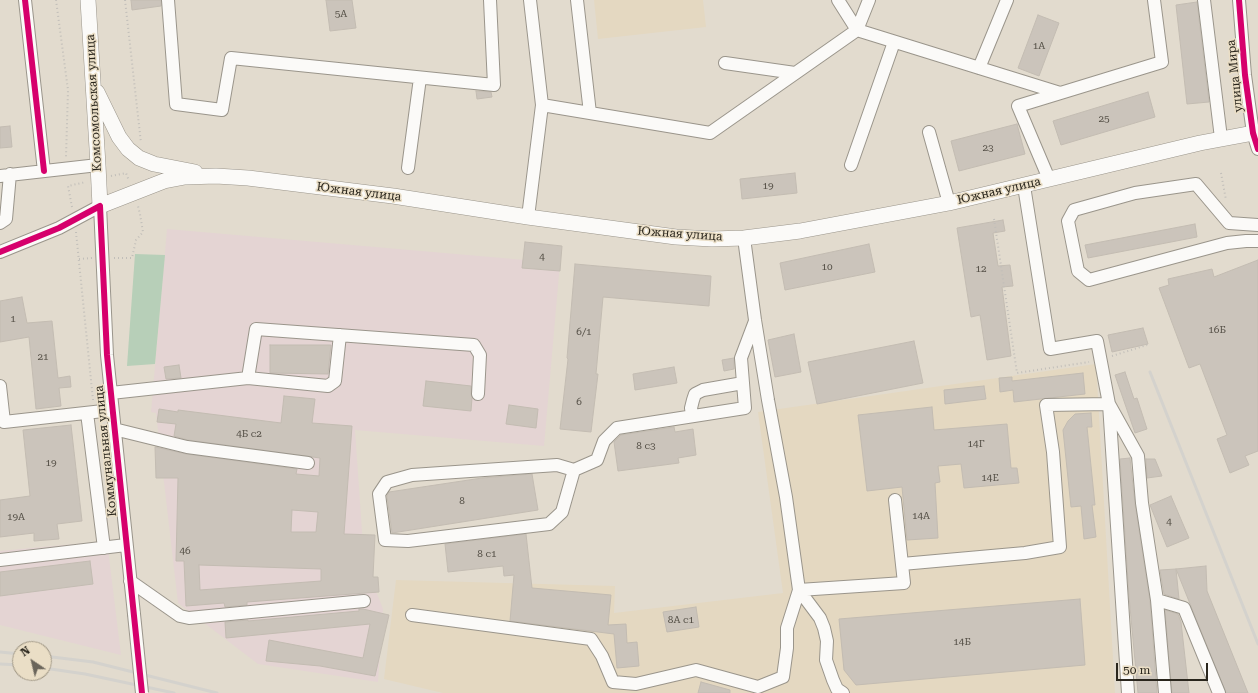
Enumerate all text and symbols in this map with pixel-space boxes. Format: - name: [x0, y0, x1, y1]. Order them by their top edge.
- house number: 5А: [335, 8, 347, 20]
- street label: Комсомольская улица: [83, 34, 105, 172]
- street label: улица Мира: [1224, 39, 1246, 113]
- house number: 1А: [1033, 40, 1045, 52]
- house number: 25: [1098, 113, 1110, 125]
- house number: 23: [982, 142, 994, 154]
- street label: Южная улица: [956, 174, 1042, 208]
- street label: Южная улица: [316, 180, 402, 204]
- house number: 19: [762, 180, 774, 192]
- street label: Южная улица: [637, 224, 723, 244]
- house number: 4: [539, 251, 545, 263]
- house number: 10: [821, 261, 833, 273]
- house number: 12: [975, 263, 987, 275]
- house number: 1: [10, 313, 16, 325]
- house number: 16Б: [1208, 324, 1226, 336]
- house number: 6/1: [576, 326, 592, 338]
- house number: 21: [37, 351, 49, 363]
- street label: Коммунальная улица: [92, 385, 120, 517]
- house number: 6: [576, 396, 582, 408]
- house number: 4Б с2: [236, 428, 262, 440]
- house number: 14Г: [967, 438, 985, 450]
- house number: 8 с3: [636, 440, 656, 452]
- house number: 19: [45, 457, 57, 469]
- house number: 14Е: [981, 472, 999, 484]
- house number: 8: [459, 495, 465, 507]
- house number: 14А: [912, 510, 930, 522]
- house number: 19А: [7, 511, 25, 523]
- house number: 4: [1166, 516, 1172, 528]
- house number: 46: [179, 545, 191, 557]
- house number: 8 с1: [477, 548, 497, 560]
- house number: 8А с1: [668, 614, 694, 626]
- house number: 14Б: [953, 636, 971, 648]
- north arrow: [12, 641, 52, 681]
- text: N: [18, 644, 33, 659]
- scale bar: [1118, 655, 1210, 681]
- text: 50 m: [1123, 663, 1150, 677]

